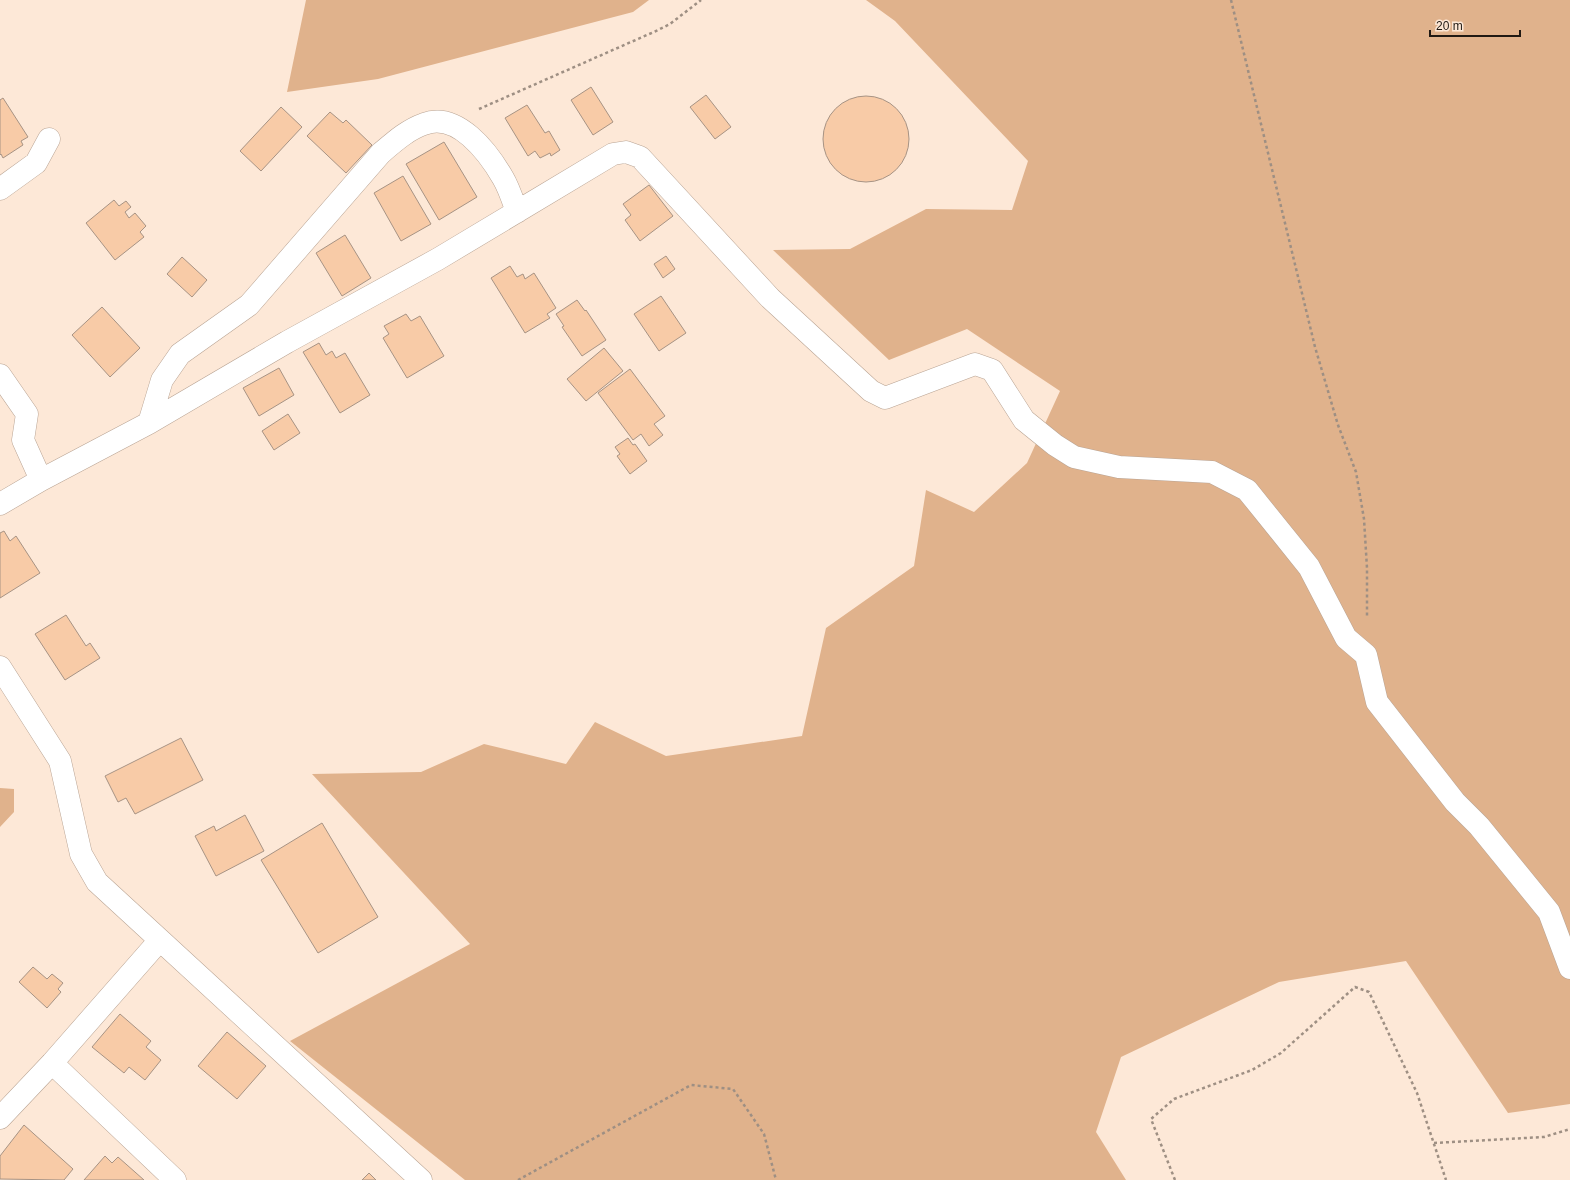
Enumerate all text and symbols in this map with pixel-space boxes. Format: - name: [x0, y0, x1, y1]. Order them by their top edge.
- scale bar: [1430, 12, 1520, 38]
- text: 20 m: [1436, 19, 1463, 33]

